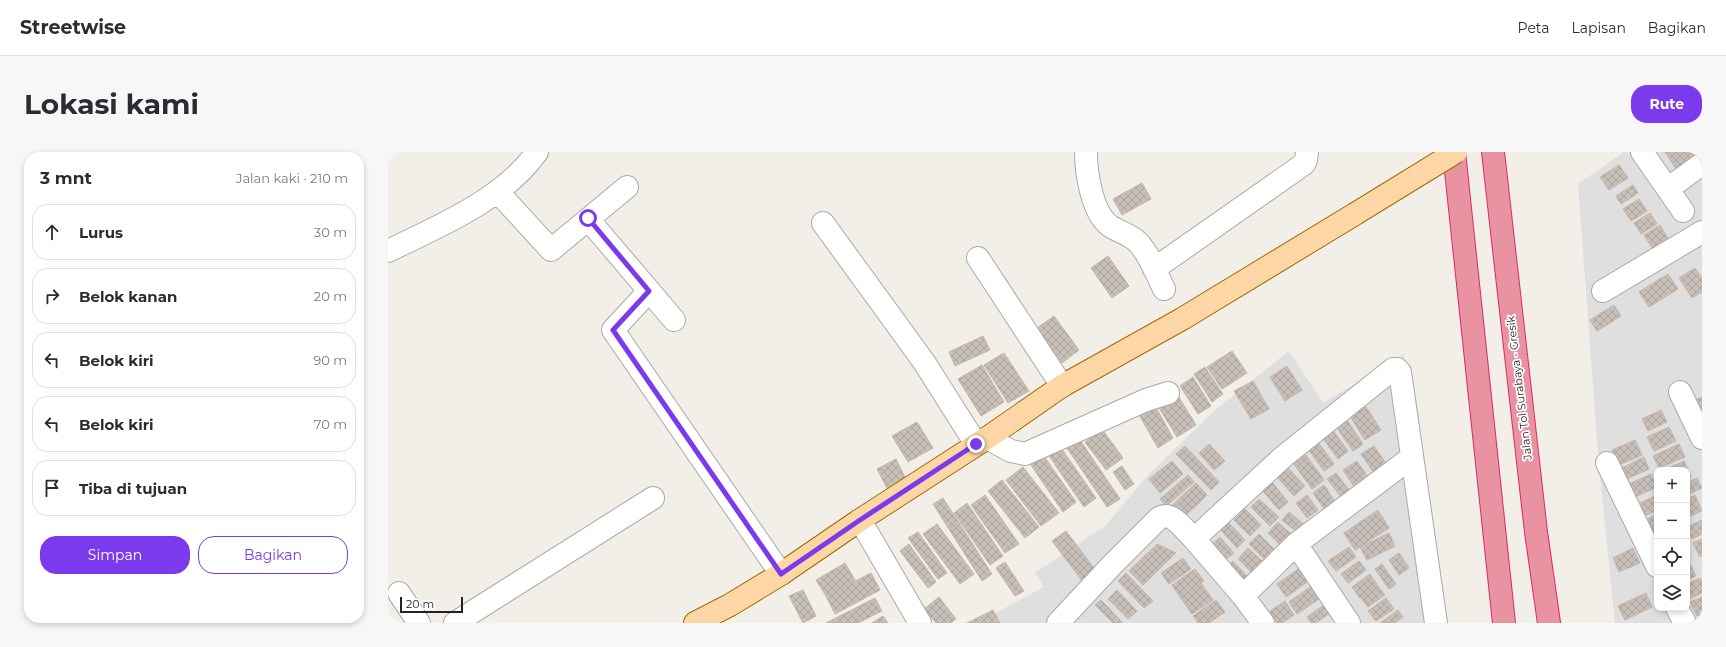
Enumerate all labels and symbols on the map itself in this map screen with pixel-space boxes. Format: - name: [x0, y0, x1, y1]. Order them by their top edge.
- route start: [579, 209, 597, 227]
- street label: Jalan Tol Surabaya - Gresik: [1503, 315, 1535, 462]
- route end: [967, 435, 985, 453]
- scale bar: [400, 595, 463, 614]

